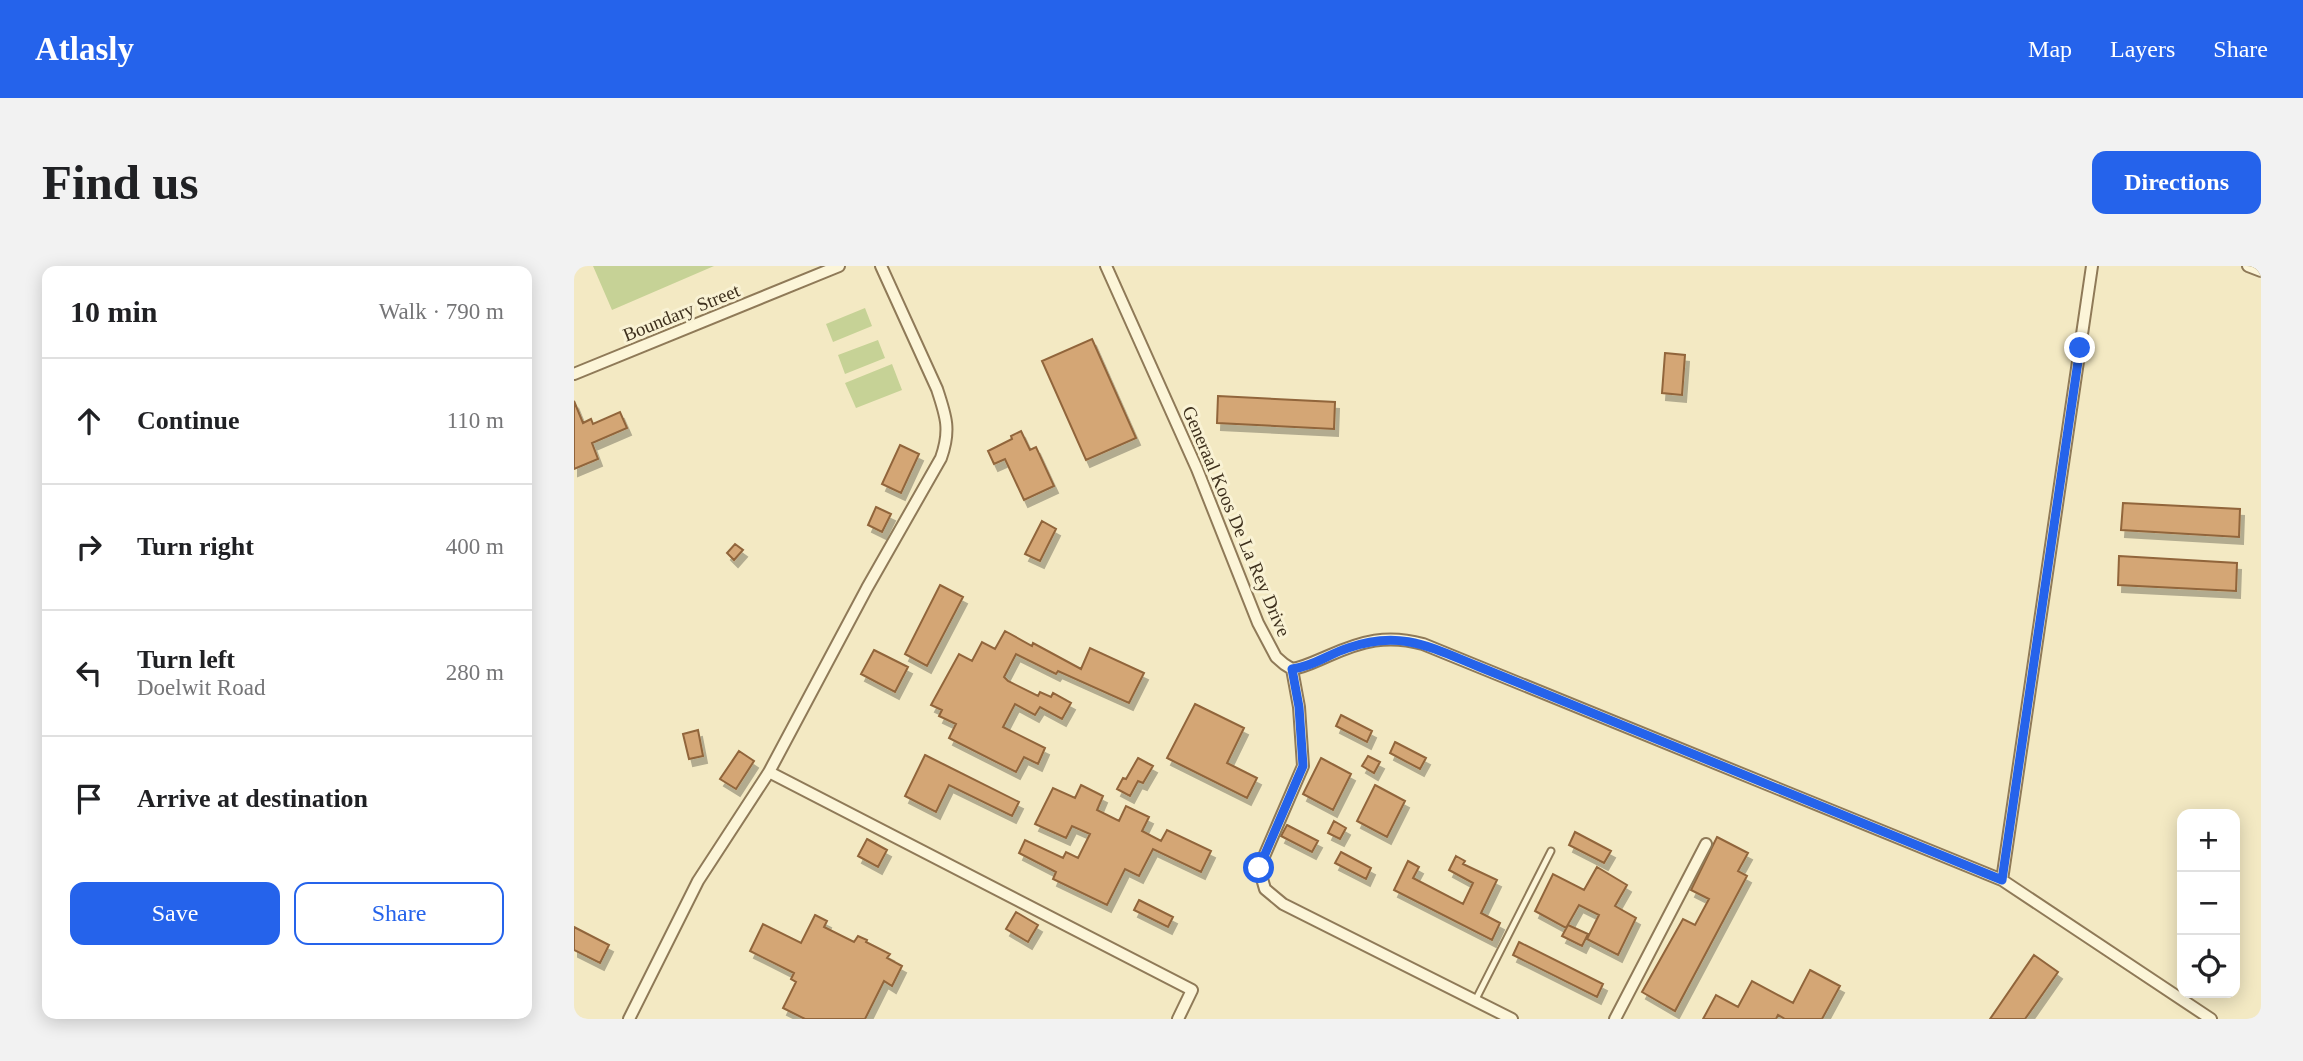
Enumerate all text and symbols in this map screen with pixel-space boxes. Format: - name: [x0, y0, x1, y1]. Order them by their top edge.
- text: Atlasly: [35, 31, 134, 67]
- text: Map: [2028, 36, 2072, 62]
- text: Layers: [2110, 36, 2175, 62]
- text: Share: [2213, 36, 2268, 62]
- button: Directions: [2092, 151, 2261, 214]
- text: Find us: [42, 155, 199, 210]
- street label: Boundary Street: [620, 279, 743, 345]
- text: 10 min: [70, 295, 158, 328]
- text: Walk · 790 m: [379, 299, 504, 324]
- route end: [2064, 332, 2095, 363]
- icon: ahead: [70, 402, 108, 440]
- street label: Generaal Koos De La Rey Drive: [1178, 403, 1295, 640]
- text: Continue: [137, 406, 240, 435]
- text: 110 m: [447, 408, 504, 433]
- icon: right: [70, 528, 108, 566]
- text: Turn right: [137, 532, 254, 561]
- text: 400 m: [446, 534, 504, 559]
- text: Turn left: [137, 645, 235, 674]
- icon: left: [70, 654, 108, 692]
- text: 280 m: [446, 660, 504, 685]
- text: Doelwit Road: [137, 675, 265, 700]
- icon: arrive: [70, 780, 108, 818]
- text: Arrive at destination: [137, 784, 368, 813]
- map controls: [2177, 809, 2240, 998]
- button: +: [2177, 809, 2240, 872]
- route start: [1243, 852, 1274, 883]
- button: −: [2177, 872, 2240, 935]
- button: Save: [70, 882, 280, 945]
- button: Share: [294, 882, 504, 945]
- button: locate: [2177, 935, 2240, 998]

